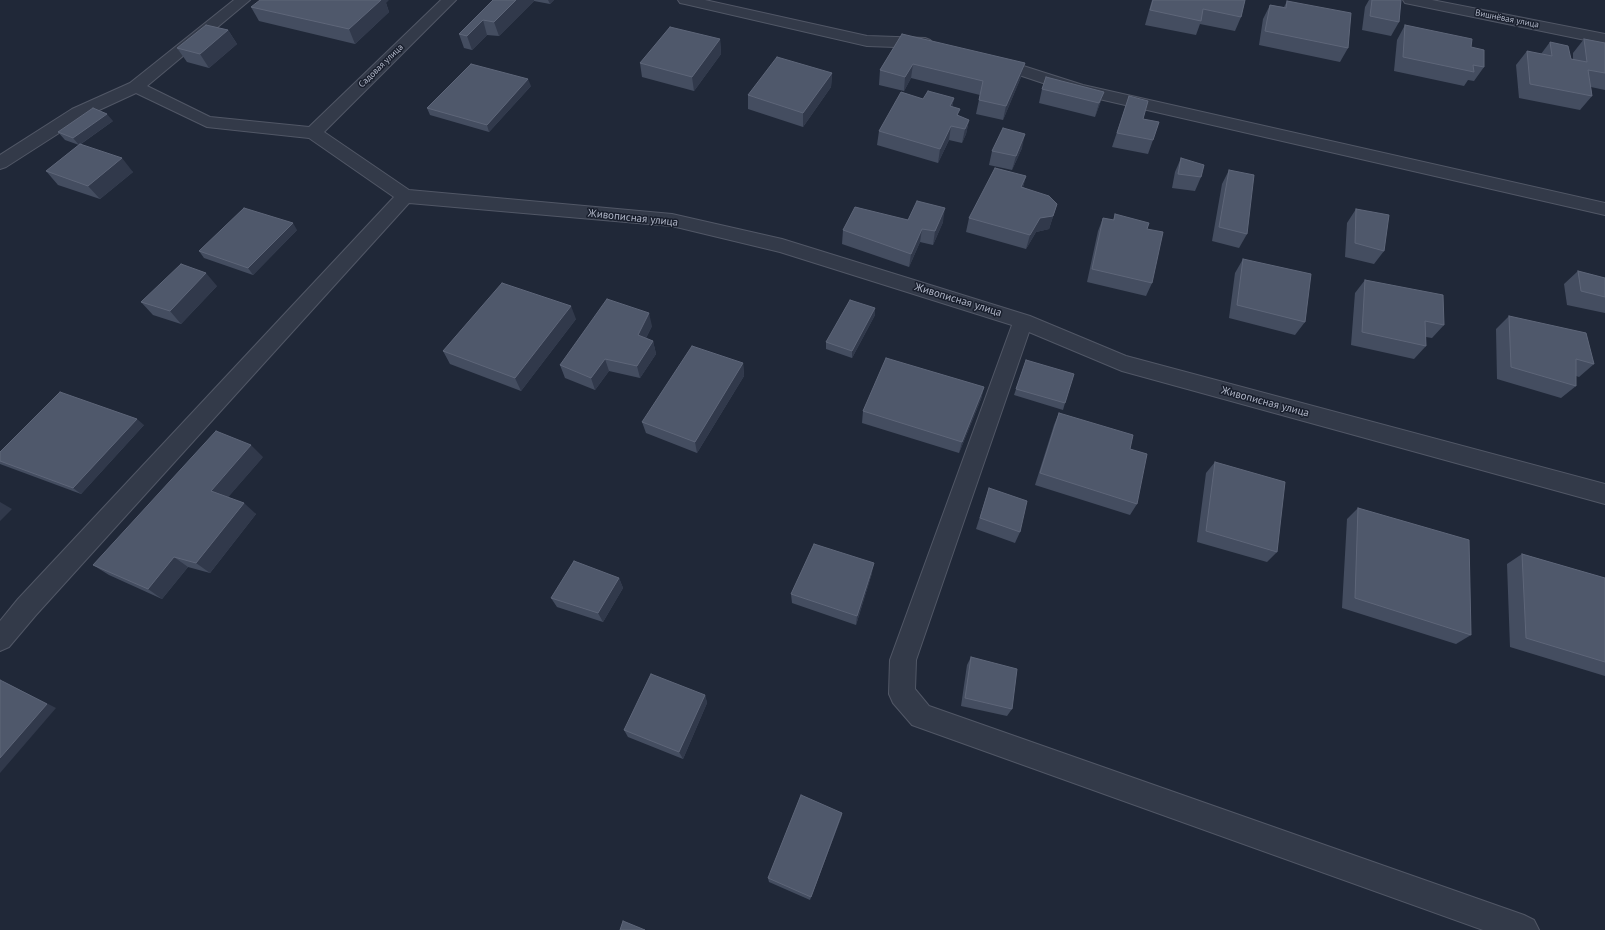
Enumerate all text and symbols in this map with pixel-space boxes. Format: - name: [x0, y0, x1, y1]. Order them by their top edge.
- street label: Вишнёвая улица: [1474, 8, 1540, 30]
- street label: Садовая улица: [356, 42, 406, 90]
- street label: Живописная улица: [587, 207, 679, 229]
- street label: Живописная улица: [913, 280, 1003, 320]
- street label: Живописная улица: [1220, 384, 1310, 420]

